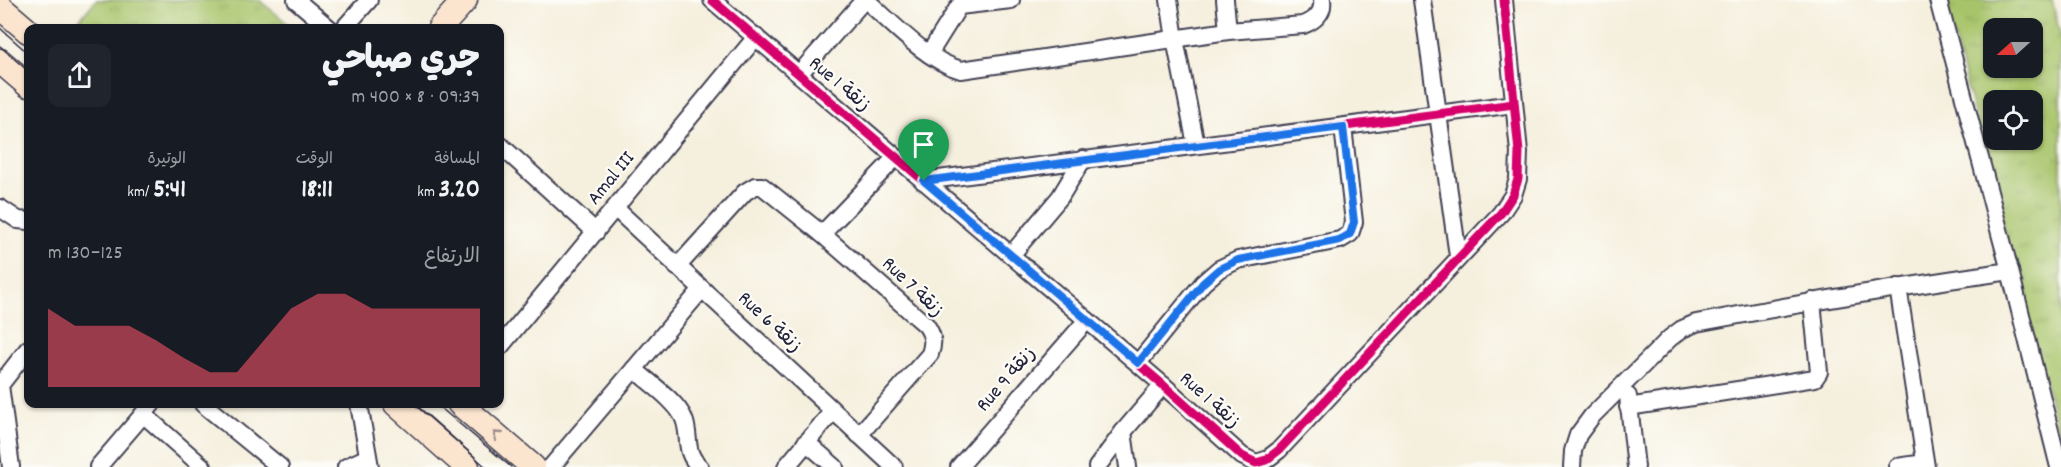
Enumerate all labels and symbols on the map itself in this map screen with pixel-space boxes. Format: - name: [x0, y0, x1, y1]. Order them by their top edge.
- north arrow: [1983, 18, 2043, 78]
- street label: Rue 1 زنقة: [802, 51, 876, 119]
- pin: [898, 119, 949, 181]
- street label: Amal III: [582, 146, 642, 212]
- street label: Rue 7 زنقة: [875, 251, 949, 325]
- street label: Rue 6 زنقة: [731, 286, 807, 360]
- street label: Rue 9 زنقة: [971, 341, 1043, 419]
- street label: Rue 1 زنقة: [1172, 366, 1246, 436]
- one-way arrow: [493, 431, 504, 442]

